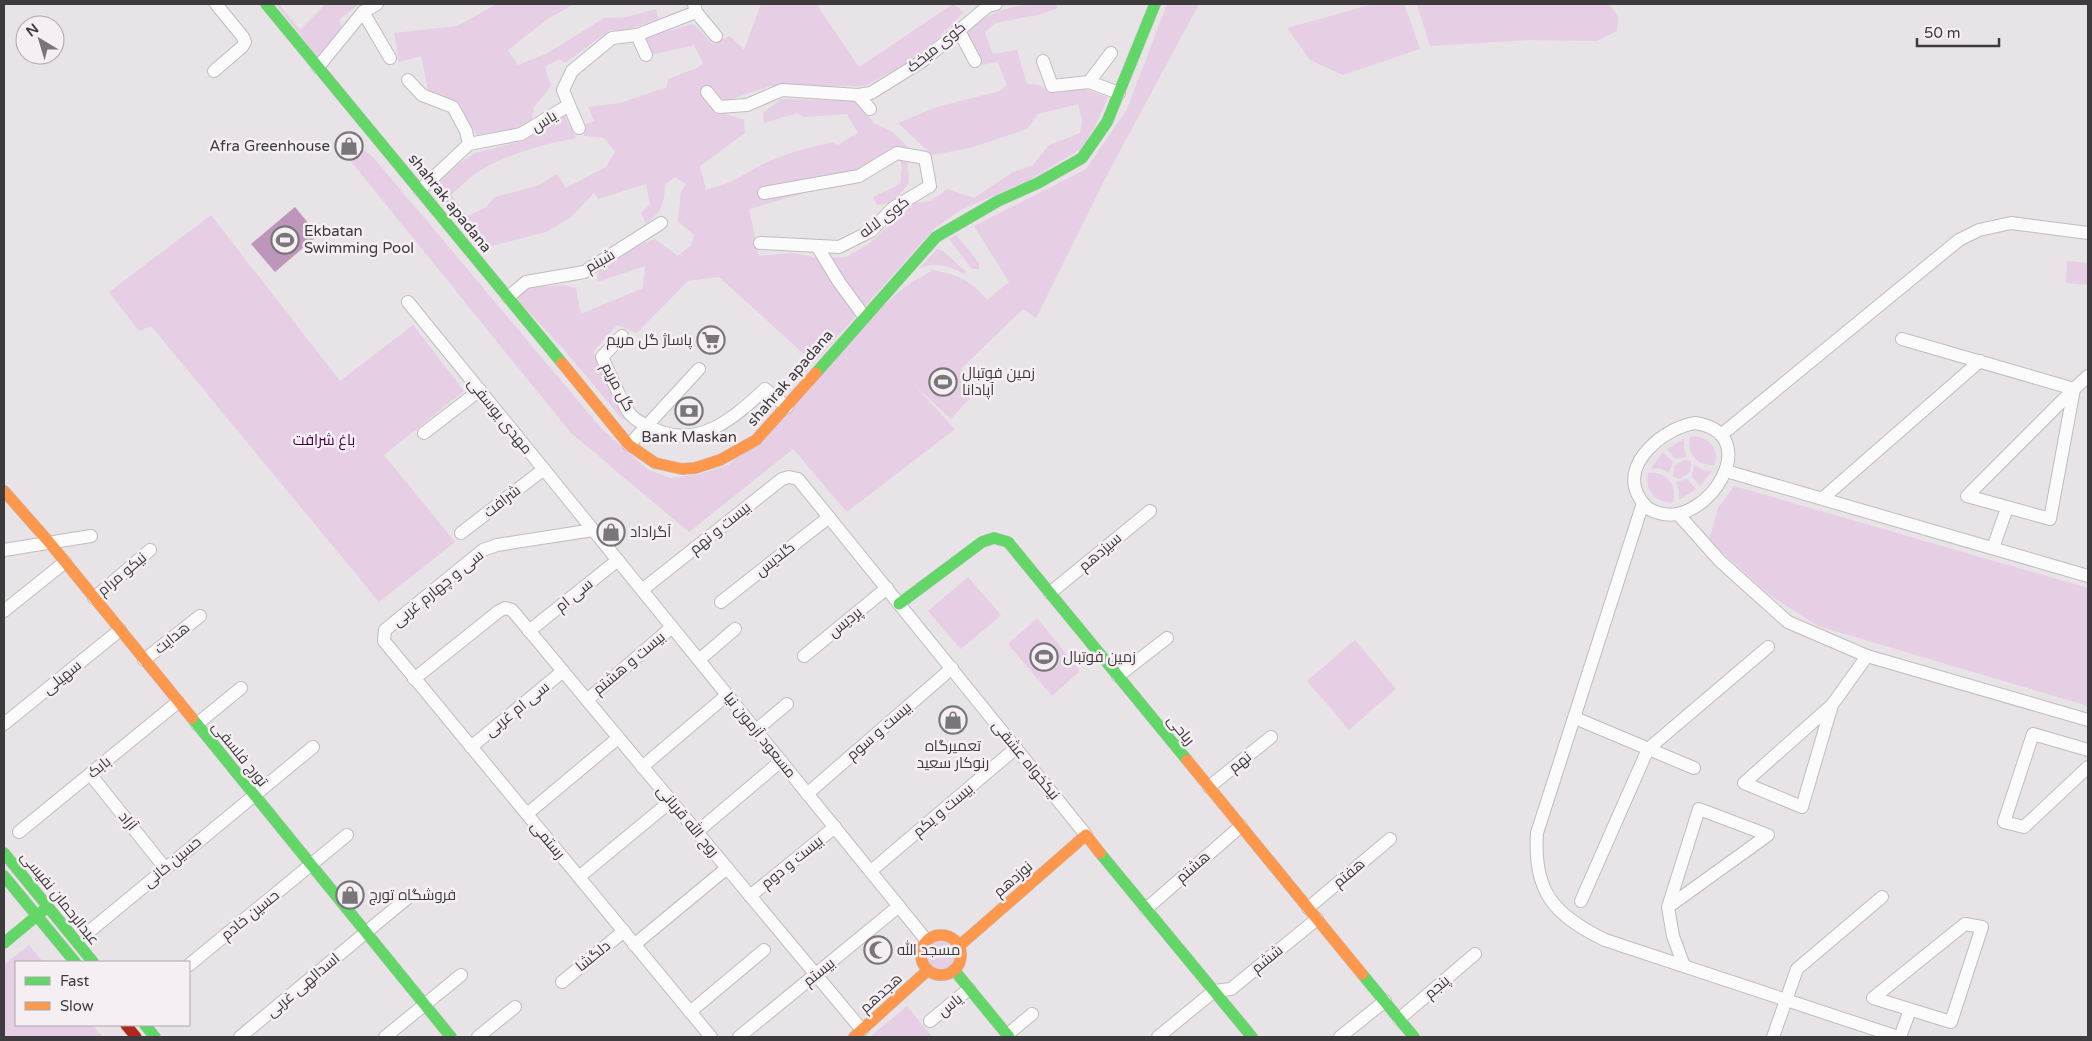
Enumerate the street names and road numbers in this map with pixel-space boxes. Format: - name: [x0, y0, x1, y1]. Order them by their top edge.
- street label: کوی میخک: [903, 18, 970, 77]
- street label: یاس: [528, 106, 561, 136]
- street label: shahrak apadana: [405, 150, 495, 256]
- street label: کوی لاله: [855, 192, 913, 242]
- street label: شبنم: [582, 245, 618, 277]
- street label: shahrak apadana: [743, 326, 837, 430]
- street label: گل مریم: [597, 360, 638, 415]
- street label: مهدی یوسفی: [463, 374, 536, 458]
- street label: شرافت: [480, 481, 524, 521]
- street label: بیست و نهم: [686, 498, 755, 559]
- street label: سیزدهم: [1075, 529, 1126, 576]
- street label: گلدیس: [752, 538, 799, 581]
- street label: سی و چهارم غربی: [389, 546, 488, 631]
- street label: نیکو مرام: [94, 548, 151, 600]
- street label: سی ام: [552, 574, 597, 616]
- street label: پردیس: [824, 603, 866, 642]
- street label: هدایت: [151, 618, 193, 658]
- street label: بیست و هشتم: [589, 628, 669, 699]
- street label: سهیلی: [39, 656, 86, 699]
- street label: سی ام غربی: [481, 678, 553, 741]
- street label: مسعود آزمون نیا: [719, 689, 800, 782]
- street label: بیست و سوم: [843, 698, 916, 765]
- street label: ریاحی: [1163, 711, 1199, 749]
- street label: نیکخواه عشقی: [988, 717, 1064, 804]
- street label: تورج فلسفی: [207, 718, 272, 791]
- street label: نهم: [1225, 748, 1256, 777]
- street label: بابک: [84, 752, 114, 782]
- street label: بیست و یکم: [909, 780, 978, 841]
- street label: روح الله قربانی: [651, 781, 724, 862]
- street label: آزاد: [115, 808, 141, 834]
- street label: رستمی: [526, 817, 569, 863]
- street label: بیست و دوم: [757, 832, 827, 893]
- street label: حسین خانی: [139, 833, 205, 892]
- street label: هشتم: [1172, 847, 1214, 887]
- street label: عبدالرحمان نفیسی: [16, 848, 103, 949]
- street label: هفتم: [1329, 855, 1369, 892]
- street label: نوزدهم: [990, 857, 1037, 902]
- street label: حسین خادم: [217, 886, 283, 945]
- street label: دلگشا: [572, 937, 614, 975]
- street label: ششم: [1248, 941, 1287, 978]
- street label: اسدالهی غربی: [263, 949, 344, 1022]
- street label: بیستم: [799, 954, 839, 991]
- street label: هجدهم: [856, 969, 907, 1017]
- street label: پنجم: [1421, 971, 1454, 1003]
- street label: یاس: [934, 990, 967, 1021]

